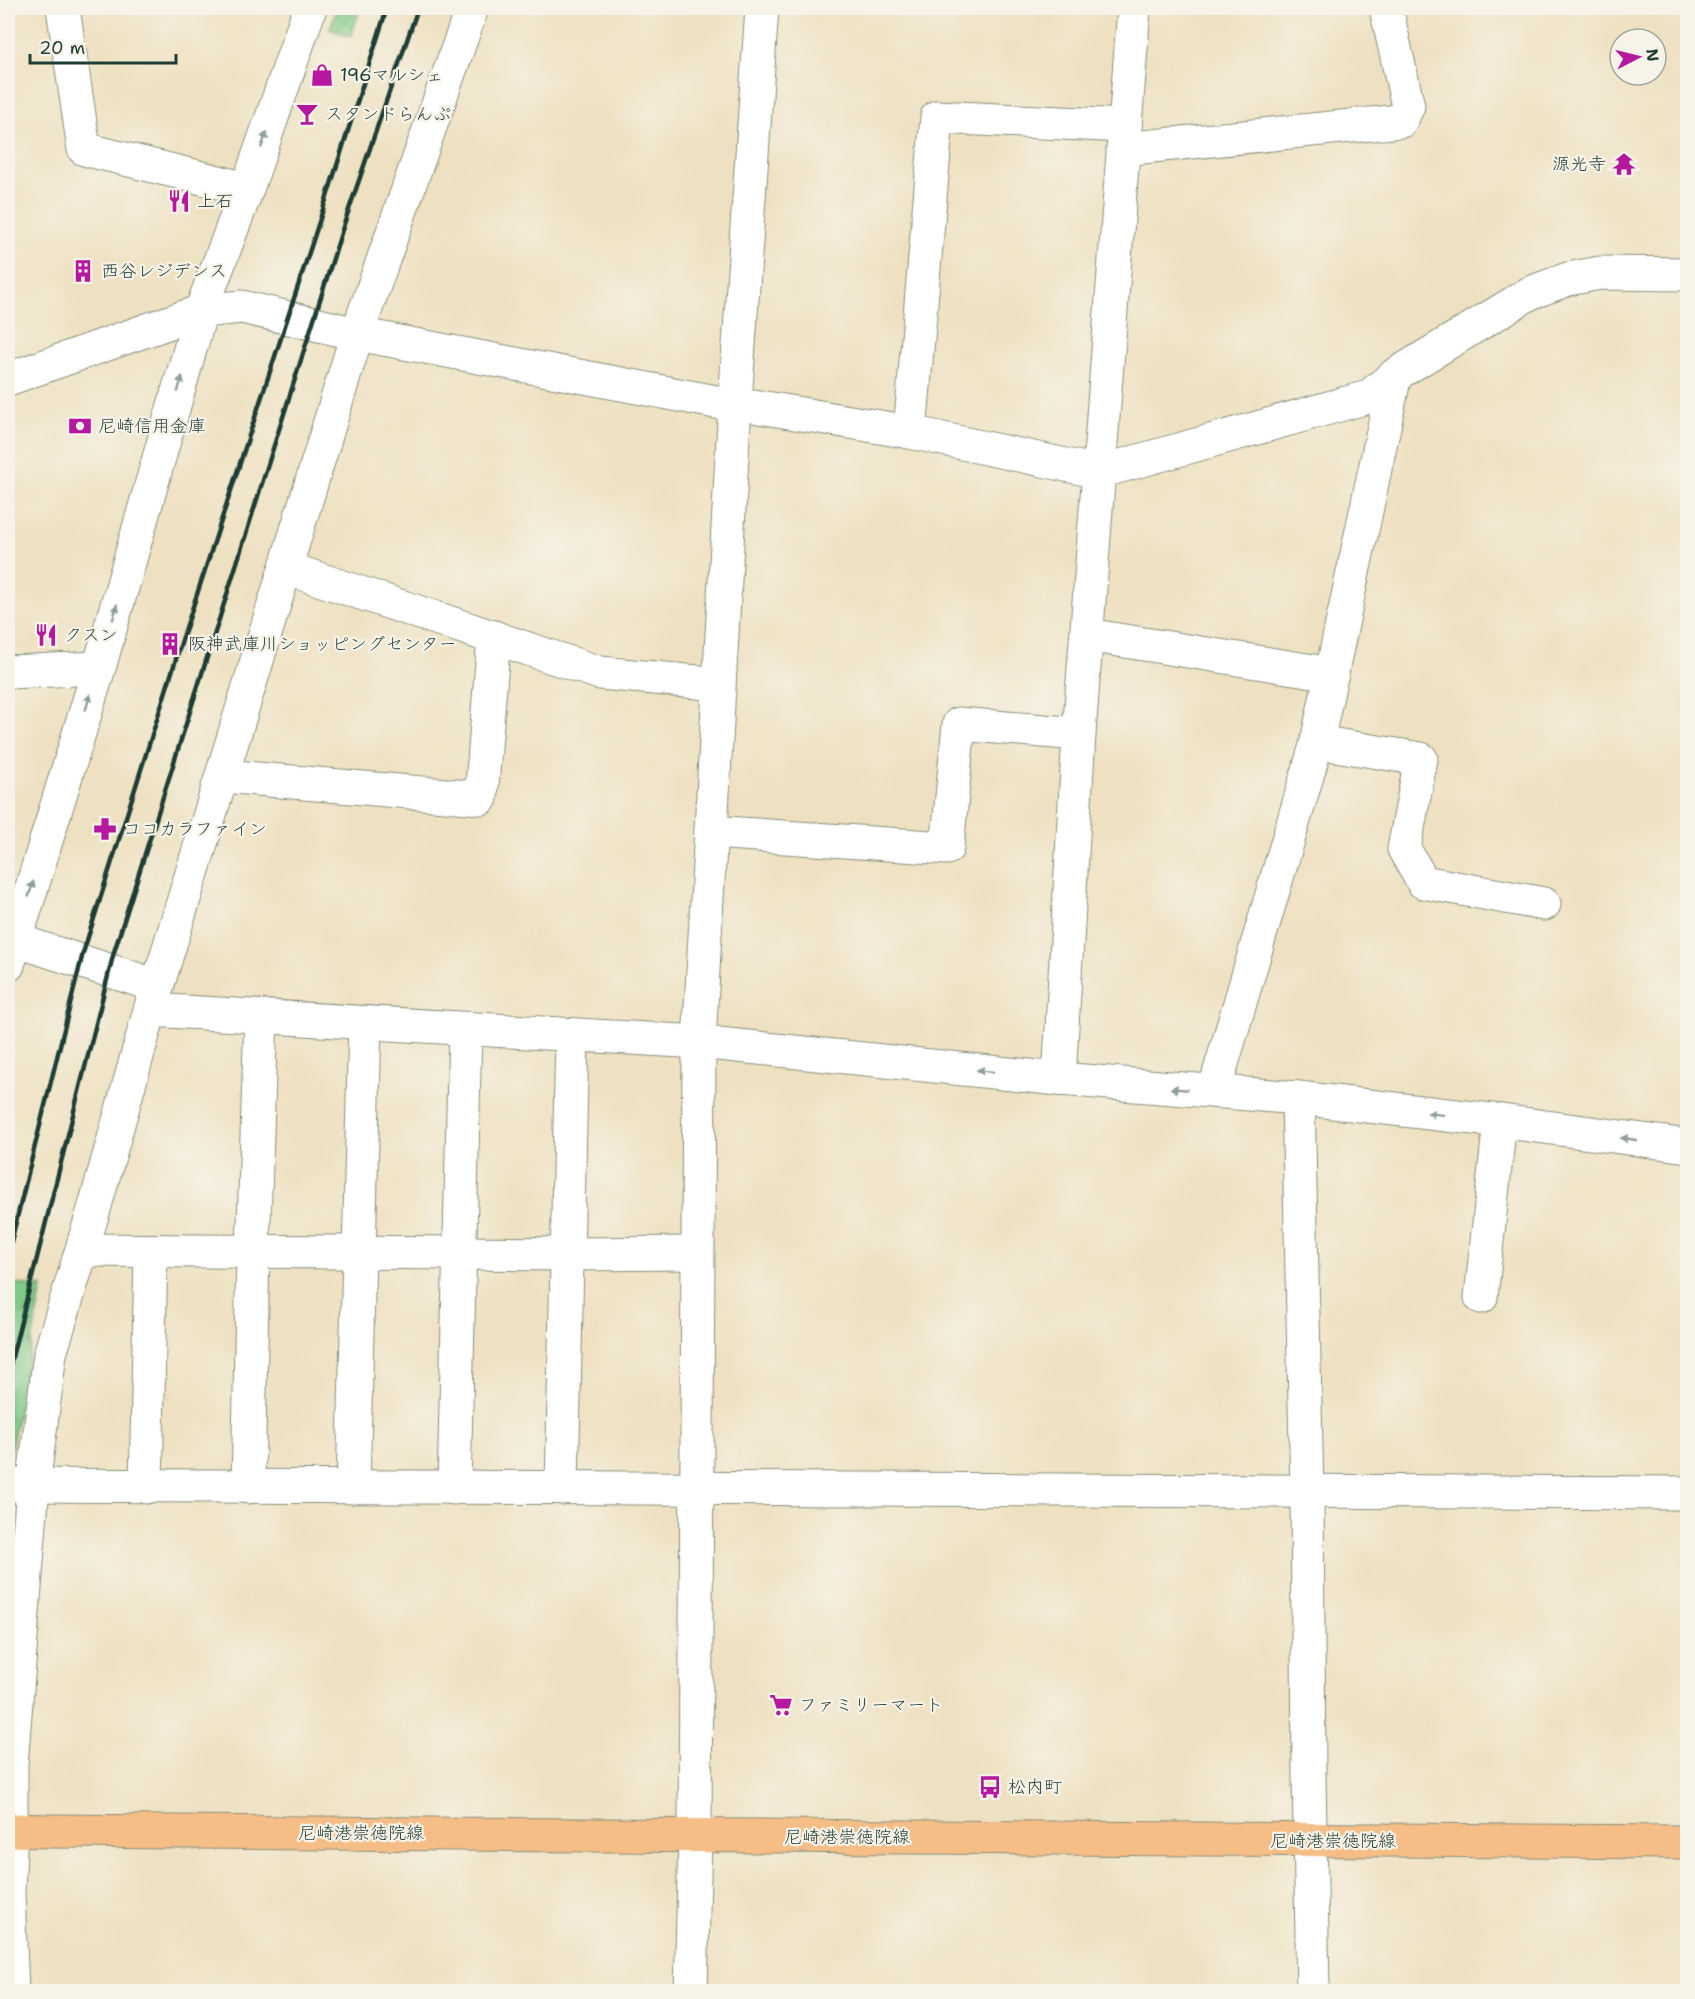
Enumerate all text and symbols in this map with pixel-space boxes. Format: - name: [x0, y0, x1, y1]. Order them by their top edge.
- scale bar: [30, 27, 176, 65]
- north arrow: [1608, 27, 1668, 87]
- text: 20 m: [39, 36, 85, 60]
- text: N: [1641, 48, 1664, 63]
- shop icon: 196マルシェ: [309, 62, 335, 88]
- place label: 196マルシェ: [340, 63, 443, 87]
- bar icon: スタンドらんぷ: [294, 101, 320, 127]
- place label: スタンドらんぷ: [325, 102, 451, 126]
- one-way arrow: [260, 131, 269, 149]
- temple icon: 源光寺: [1611, 151, 1637, 177]
- place label: 源光寺: [1552, 152, 1606, 176]
- restaurant icon: 上石: [166, 188, 192, 214]
- place label: 上石: [197, 189, 233, 213]
- building icon: 西谷レジデンス: [70, 258, 96, 284]
- place label: 西谷レジデンス: [101, 259, 227, 283]
- one-way arrow: [176, 375, 185, 393]
- bank icon: 尼崎信用金庫: [67, 413, 93, 439]
- place label: 尼崎信用金庫: [98, 414, 206, 438]
- one-way arrow: [111, 602, 120, 620]
- restaurant icon: クスン: [33, 622, 59, 648]
- place label: クスン: [64, 623, 118, 647]
- building icon: 阪神武庫川ショッピングセンター: [157, 631, 183, 657]
- place label: 阪神武庫川ショッピングセンター: [188, 632, 457, 656]
- one-way arrow: [84, 693, 93, 711]
- pharmacy icon: ココカラファイン: [92, 816, 118, 842]
- place label: ココカラファイン: [123, 817, 267, 841]
- one-way arrow: [27, 880, 36, 898]
- one-way arrow: [976, 1066, 995, 1076]
- one-way arrow: [1170, 1084, 1189, 1093]
- one-way arrow: [1427, 1109, 1446, 1119]
- one-way arrow: [1620, 1134, 1639, 1143]
- supermarket icon: ファミリーマート: [768, 1692, 794, 1718]
- place label: ファミリーマート: [799, 1693, 943, 1717]
- bus stop icon: 松内町: [977, 1774, 1003, 1800]
- place label: 松内町: [1008, 1775, 1062, 1799]
- street label: 尼崎港崇徳院線: [298, 1821, 424, 1845]
- street label: 尼崎港崇徳院線: [784, 1825, 910, 1849]
- street label: 尼崎港崇徳院線: [1270, 1829, 1396, 1853]

